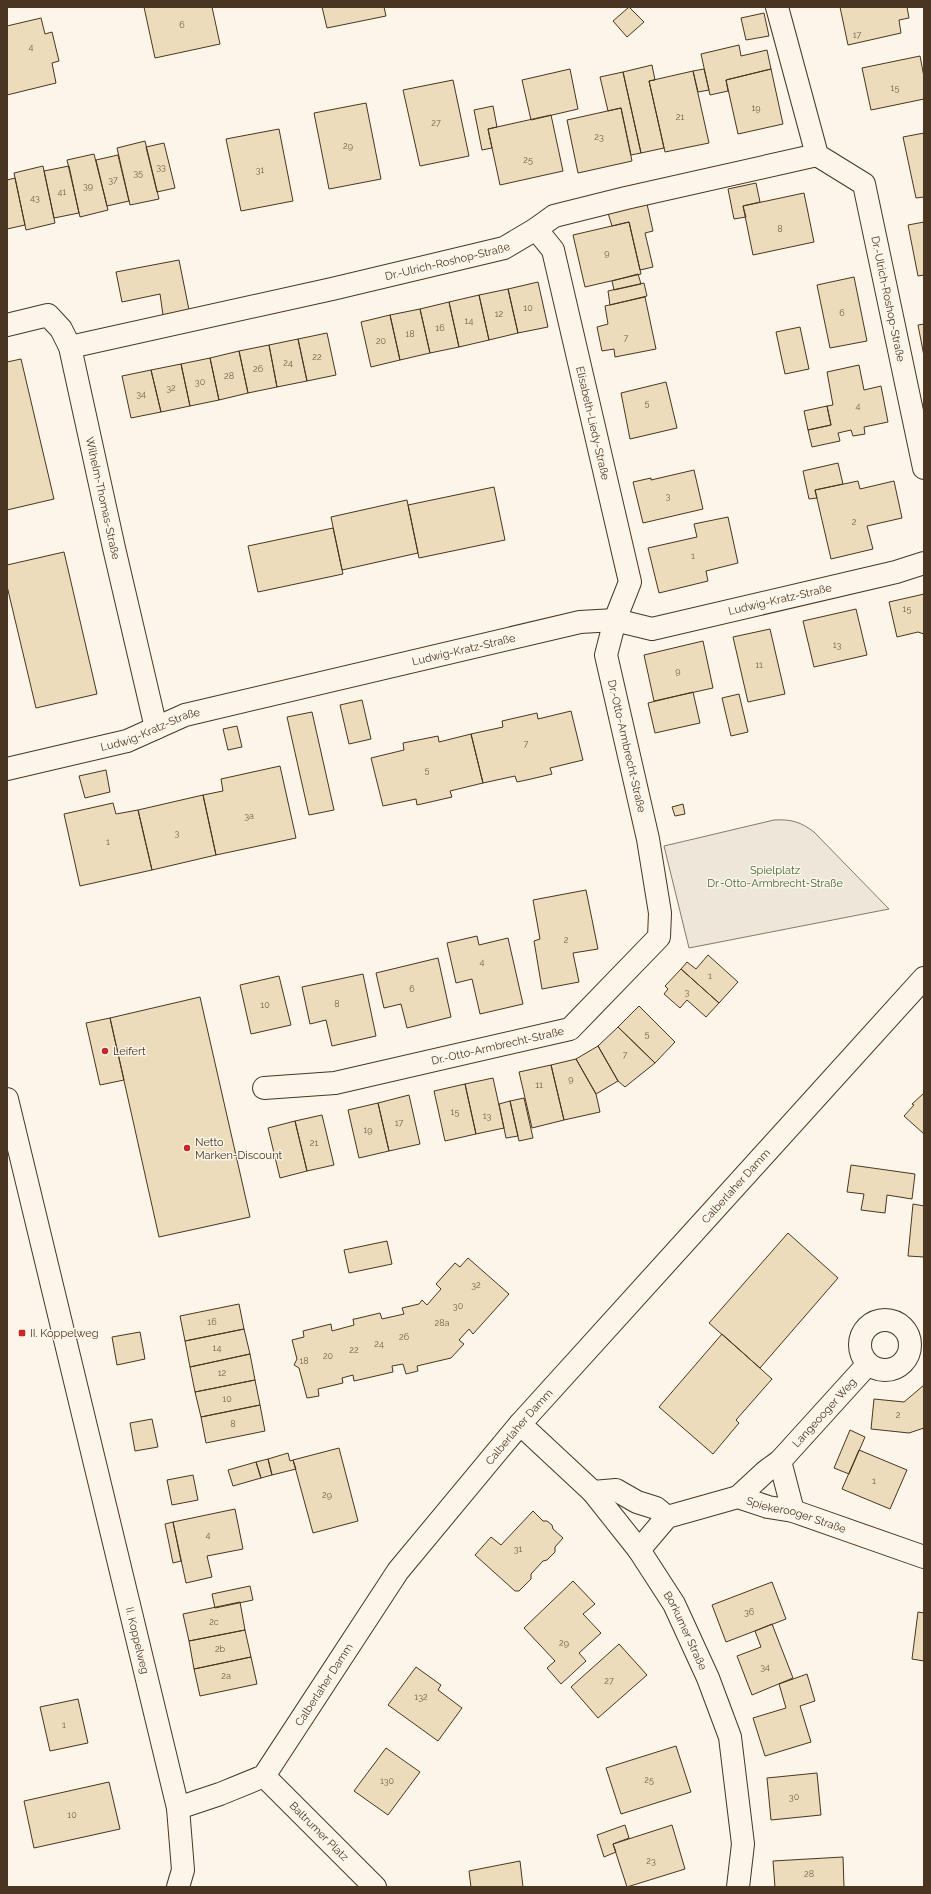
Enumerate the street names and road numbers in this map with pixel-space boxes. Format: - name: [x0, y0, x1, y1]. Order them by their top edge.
- street label: Dr.-Ulrich-Roshop-Straße: [868, 235, 907, 364]
- street label: Dr.-Ulrich-Roshop-Straße: [384, 240, 513, 283]
- street label: Elisabeth-Liedy-Straße: [573, 365, 612, 482]
- street label: Wilhelm-Thomas-Straße: [83, 436, 123, 561]
- street label: Ludwig-Kratz-Straße: [727, 581, 833, 618]
- street label: Ludwig-Kratz-Straße: [411, 631, 517, 668]
- street label: Dr.-Otto-Armbrecht-Straße: [605, 679, 648, 814]
- street label: Ludwig-Kratz-Straße: [99, 706, 202, 754]
- street label: Dr.-Otto-Armbrecht-Straße: [430, 1024, 566, 1068]
- street label: Calberlaher Damm: [699, 1146, 773, 1226]
- street label: Langeooger Weg: [790, 1376, 859, 1450]
- street label: Calberlaher Damm: [483, 1386, 556, 1468]
- street label: Spiekerooger Straße: [745, 1494, 848, 1536]
- street label: Borkumer Straße: [660, 1589, 710, 1673]
- street label: II. Koppelweg: [123, 1606, 151, 1675]
- street label: Calberlaher Damm: [292, 1641, 356, 1729]
- street label: Baltrumer Platz: [287, 1799, 352, 1864]

